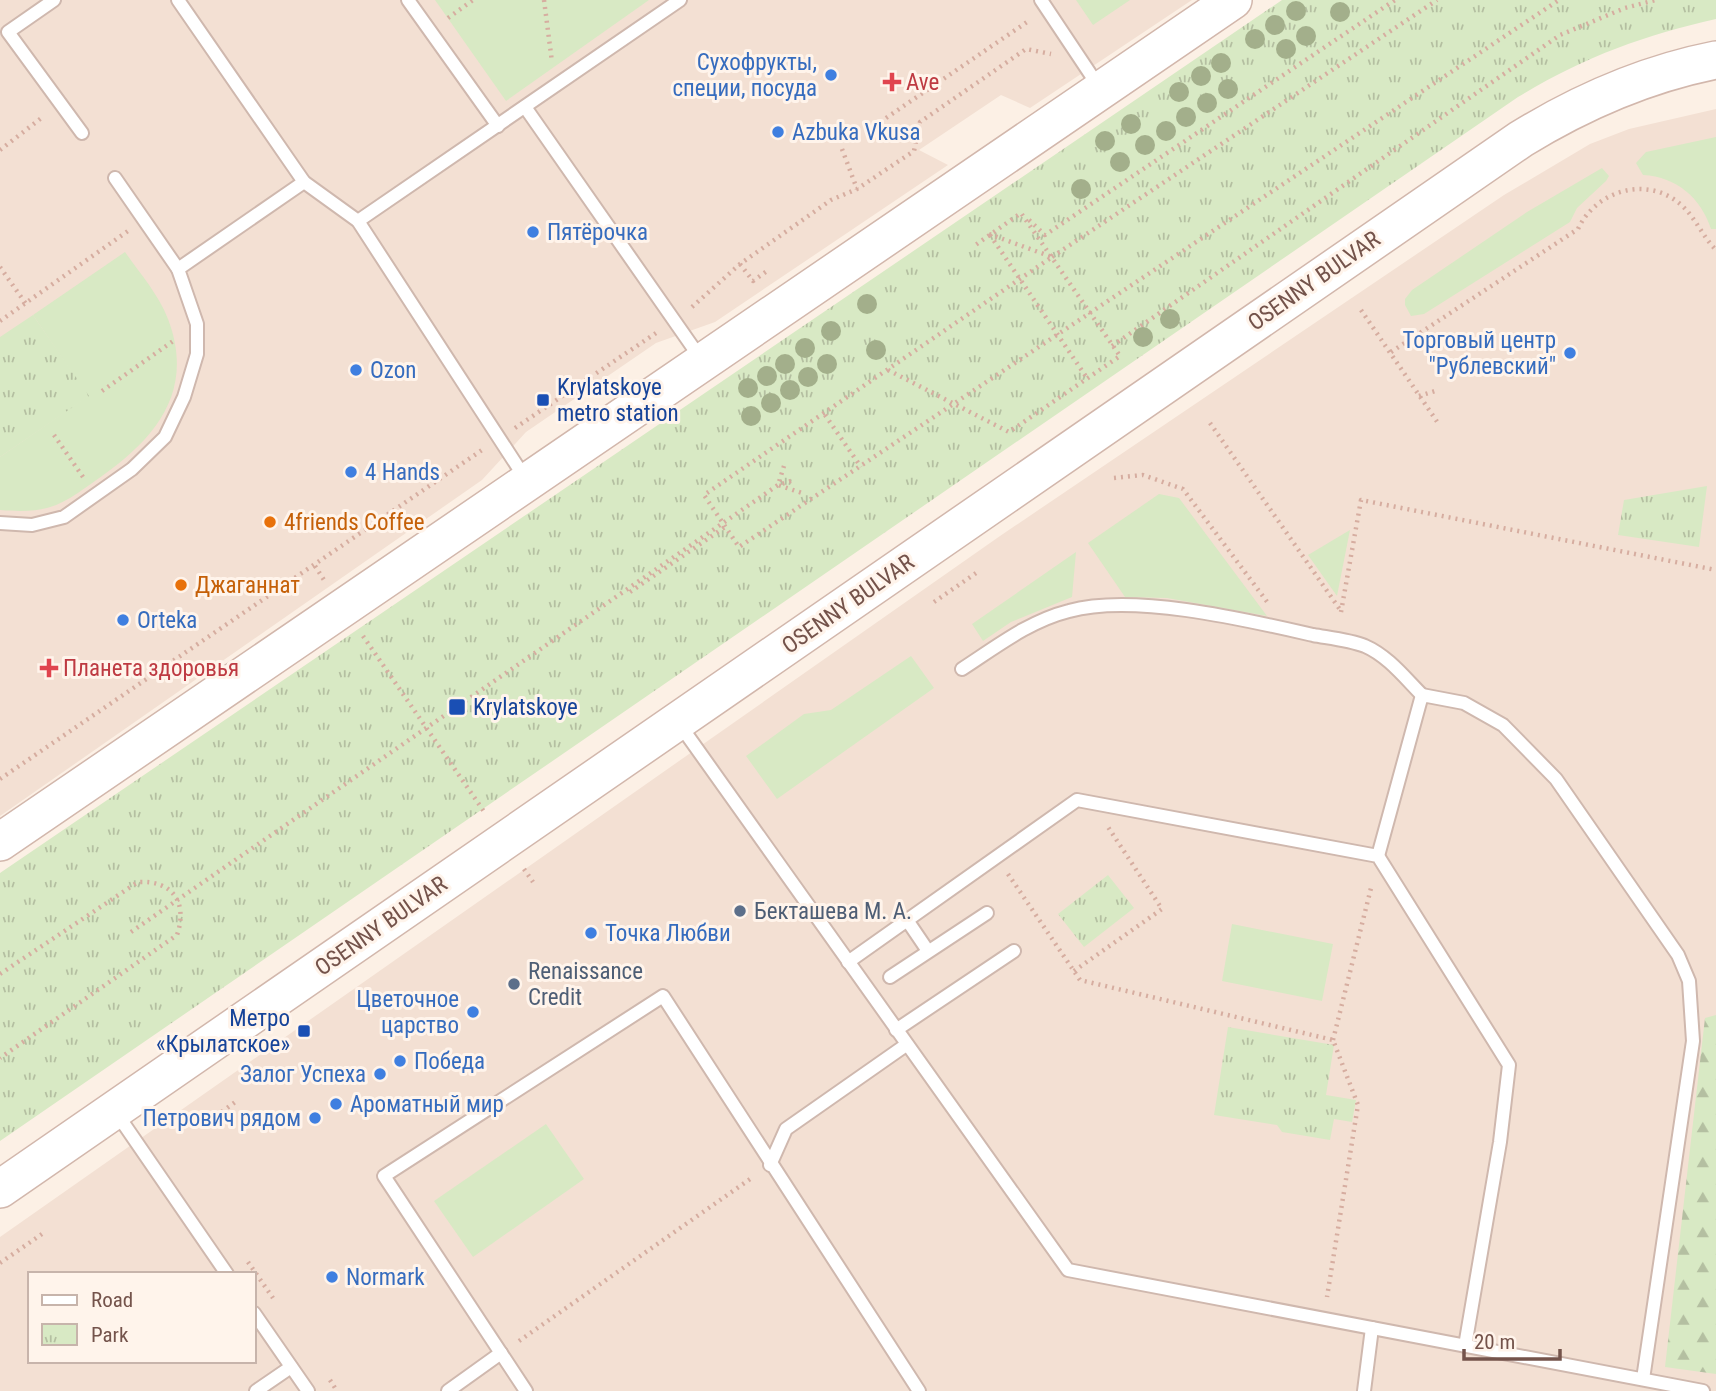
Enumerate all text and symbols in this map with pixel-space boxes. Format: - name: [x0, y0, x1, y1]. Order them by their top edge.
- place label: Сухофрукты, специи, посуда: [672, 49, 817, 102]
- marker: Сухофрукты, специи, посуда: [823, 67, 839, 83]
- place label: Ave: [906, 69, 939, 96]
- marker: Ave: [884, 74, 900, 90]
- place label: Azbuka Vkusa: [792, 119, 921, 146]
- marker: Azbuka Vkusa: [770, 124, 786, 140]
- place label: Пятёрочка: [547, 219, 648, 246]
- marker: Пятёрочка: [525, 224, 541, 240]
- street label: OSENNY BULVAR: [1243, 226, 1385, 336]
- place label: Торговый центр "Рублевский": [1403, 327, 1556, 380]
- marker: Торговый центр "Рублевский": [1562, 345, 1578, 361]
- place label: Ozon: [370, 357, 416, 384]
- marker: Ozon: [348, 362, 364, 378]
- place label: Krylatskoye metro station: [557, 374, 679, 427]
- marker: Krylatskoye metro station: [535, 392, 551, 408]
- place label: 4 Hands: [365, 459, 440, 486]
- marker: 4 Hands: [343, 464, 359, 480]
- place label: 4friends Coffee: [284, 509, 424, 536]
- marker: 4friends Coffee: [262, 514, 278, 530]
- street label: OSENNY BULVAR: [777, 549, 919, 659]
- place label: Джаганнат: [195, 572, 300, 599]
- marker: Джаганнат: [173, 577, 189, 593]
- place label: Orteka: [137, 607, 197, 634]
- marker: Orteka: [115, 612, 131, 628]
- place label: Планета здоровья: [63, 655, 239, 682]
- marker: Планета здоровья: [41, 660, 57, 676]
- place label: Krylatskoye: [473, 694, 578, 721]
- marker: Krylatskoye: [447, 697, 467, 717]
- street label: OSENNY BULVAR: [310, 871, 452, 981]
- place label: Бекташева М. А.: [754, 898, 912, 925]
- marker: Бекташева М. А.: [732, 903, 748, 919]
- place label: Точка Любви: [605, 920, 731, 947]
- marker: Точка Любви: [583, 925, 599, 941]
- place label: Renaissance Credit: [528, 958, 643, 1011]
- marker: Renaissance Credit: [506, 976, 522, 992]
- place label: Цветочное царство: [356, 986, 459, 1039]
- marker: Цветочное царство: [465, 1004, 481, 1020]
- place label: Метро «Крылатское»: [156, 1005, 290, 1058]
- marker: Метро «Крылатское»: [296, 1023, 312, 1039]
- place label: Победа: [414, 1048, 485, 1075]
- marker: Победа: [392, 1053, 408, 1069]
- place label: Залог Успеха: [240, 1061, 366, 1088]
- marker: Залог Успеха: [372, 1066, 388, 1082]
- place label: Ароматный мир: [350, 1091, 504, 1118]
- marker: Ароматный мир: [328, 1096, 344, 1112]
- place label: Петрович рядом: [143, 1105, 301, 1132]
- marker: Петрович рядом: [307, 1110, 323, 1126]
- place label: Normark: [346, 1264, 425, 1291]
- marker: Normark: [324, 1269, 340, 1285]
- legend: [28, 1272, 256, 1363]
- text: Road: [91, 1288, 133, 1312]
- scale bar: [1464, 1318, 1560, 1362]
- text: Park: [91, 1323, 129, 1347]
- text: 20 m: [1474, 1330, 1515, 1354]

